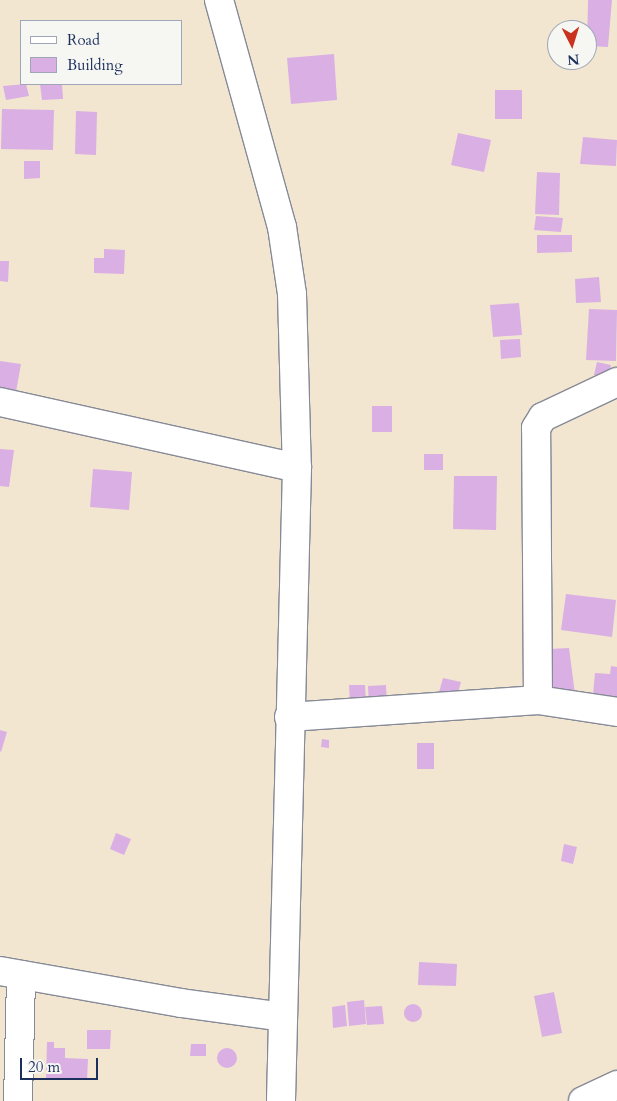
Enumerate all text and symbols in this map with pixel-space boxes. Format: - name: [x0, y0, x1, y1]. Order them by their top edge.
- legend: [20, 20, 182, 85]
- north arrow: [547, 20, 597, 70]
- text: Road: [67, 30, 100, 50]
- text: N: [566, 49, 580, 69]
- text: Building: [67, 55, 123, 75]
- scale bar: [22, 1048, 100, 1080]
- text: 20 m: [28, 1057, 60, 1077]

